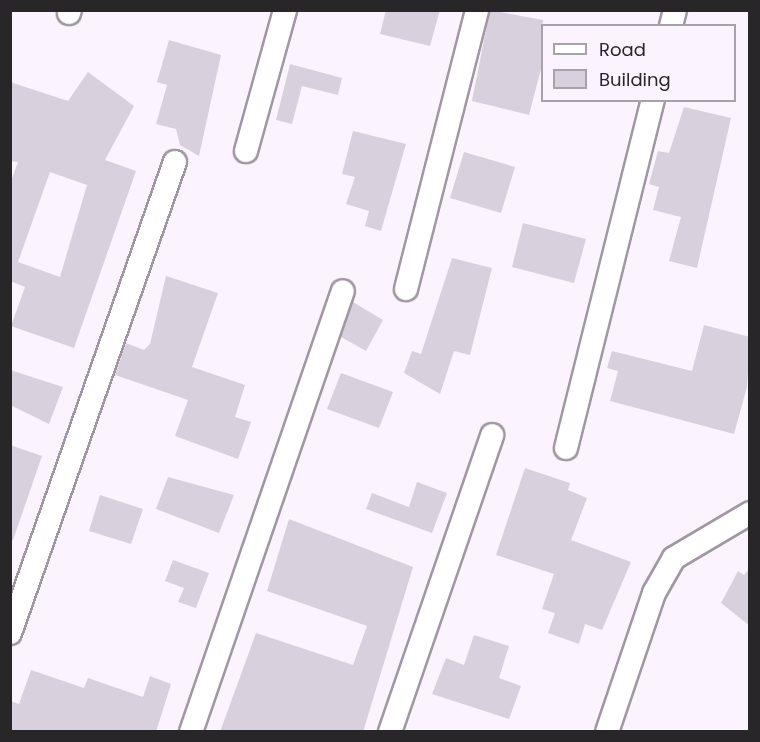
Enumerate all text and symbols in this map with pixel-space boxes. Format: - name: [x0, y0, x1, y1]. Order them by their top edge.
- legend: [541, 24, 736, 102]
- text: Road: [599, 37, 646, 62]
- text: Building: [599, 67, 671, 92]

